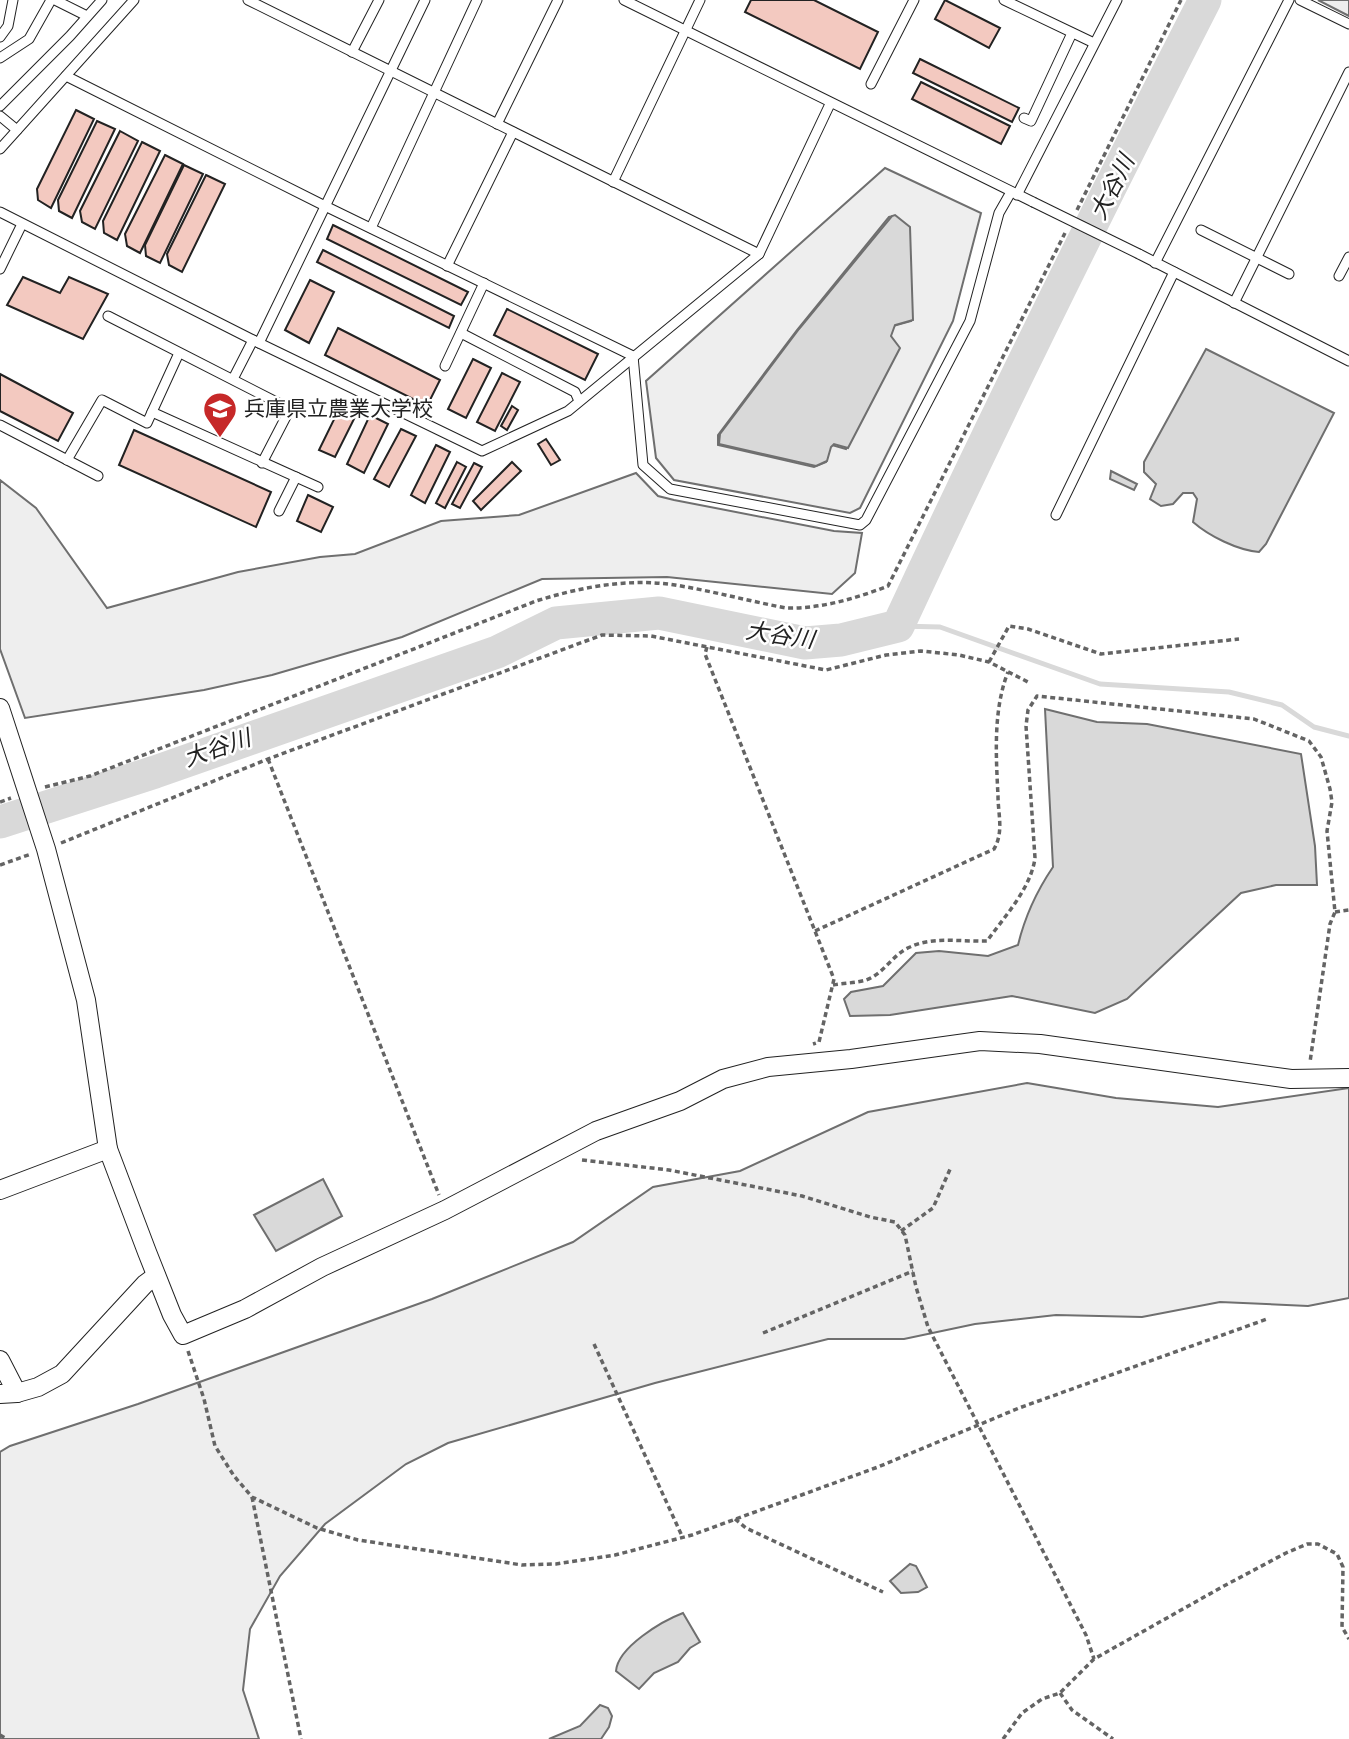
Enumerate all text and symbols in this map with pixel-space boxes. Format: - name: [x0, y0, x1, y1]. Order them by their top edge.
- water label: 大谷川: [1082, 146, 1143, 225]
- school or university icon: 兵庫県立農業大学校: [201, 390, 239, 439]
- place label: 兵庫県立農業大学校: [244, 394, 433, 423]
- water label: 大谷川: [744, 614, 819, 656]
- water label: 大谷川: [179, 721, 258, 774]

